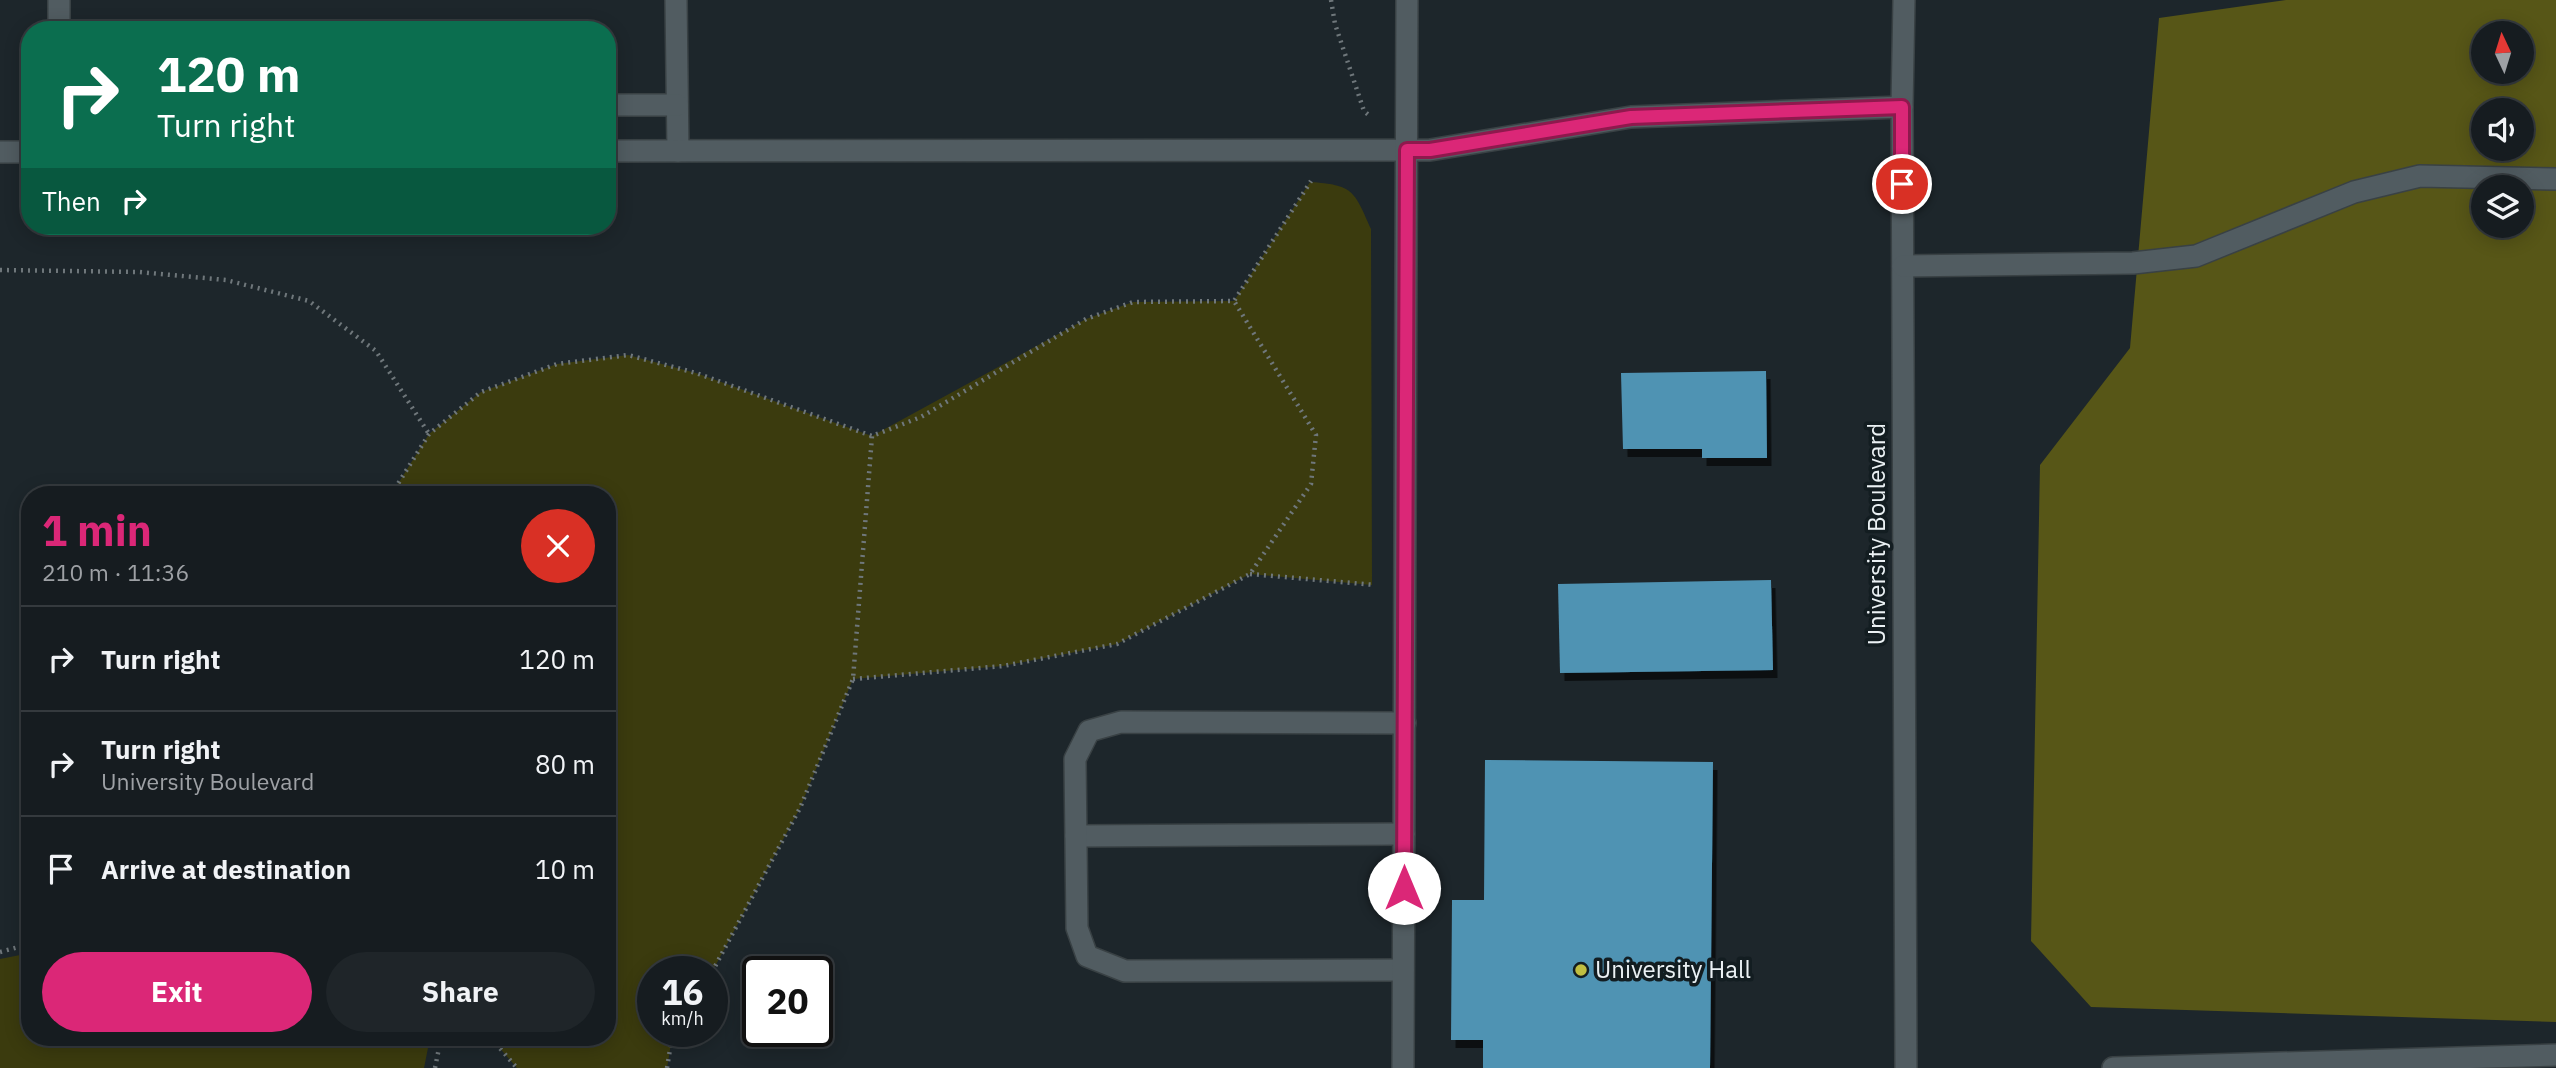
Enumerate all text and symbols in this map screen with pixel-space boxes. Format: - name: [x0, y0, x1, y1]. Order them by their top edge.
- north arrow: [2471, 21, 2534, 84]
- map controls: [2471, 21, 2534, 238]
- text: 120 m: [157, 42, 301, 105]
- icon: right: [42, 49, 133, 140]
- button: sound: [2471, 98, 2534, 161]
- text: Turn right: [157, 104, 295, 146]
- pin: [1872, 154, 1932, 214]
- icon: arrive: [1883, 165, 1921, 203]
- button: layers: [2471, 175, 2534, 238]
- icon: right: [115, 182, 153, 220]
- text: Then: [42, 184, 101, 218]
- street label: University Boulevard: [1860, 423, 1892, 645]
- text: 1 min: [42, 503, 152, 558]
- button: close: [521, 509, 595, 583]
- text: 210 m · 11:36: [42, 557, 189, 587]
- icon: right: [42, 640, 80, 678]
- text: Turn right: [101, 642, 220, 676]
- text: 120 m: [519, 642, 595, 676]
- text: Turn right: [101, 732, 220, 766]
- icon: right: [42, 745, 80, 783]
- text: 80 m: [535, 747, 595, 781]
- text: University Boulevard: [101, 766, 314, 796]
- icon: arrive: [42, 850, 80, 888]
- position arrow: [1367, 851, 1441, 925]
- text: Arrive at destination: [101, 852, 351, 886]
- text: 10 m: [535, 852, 595, 886]
- button: Exit: [42, 952, 312, 1032]
- button: Share: [326, 952, 595, 1032]
- place label: University Hall: [1595, 953, 1751, 985]
- speed limit sign: 20: [742, 956, 833, 1047]
- marker: University Hall: [1573, 962, 1589, 978]
- text: 16: [661, 969, 704, 1015]
- text: km/h: [661, 1007, 704, 1030]

